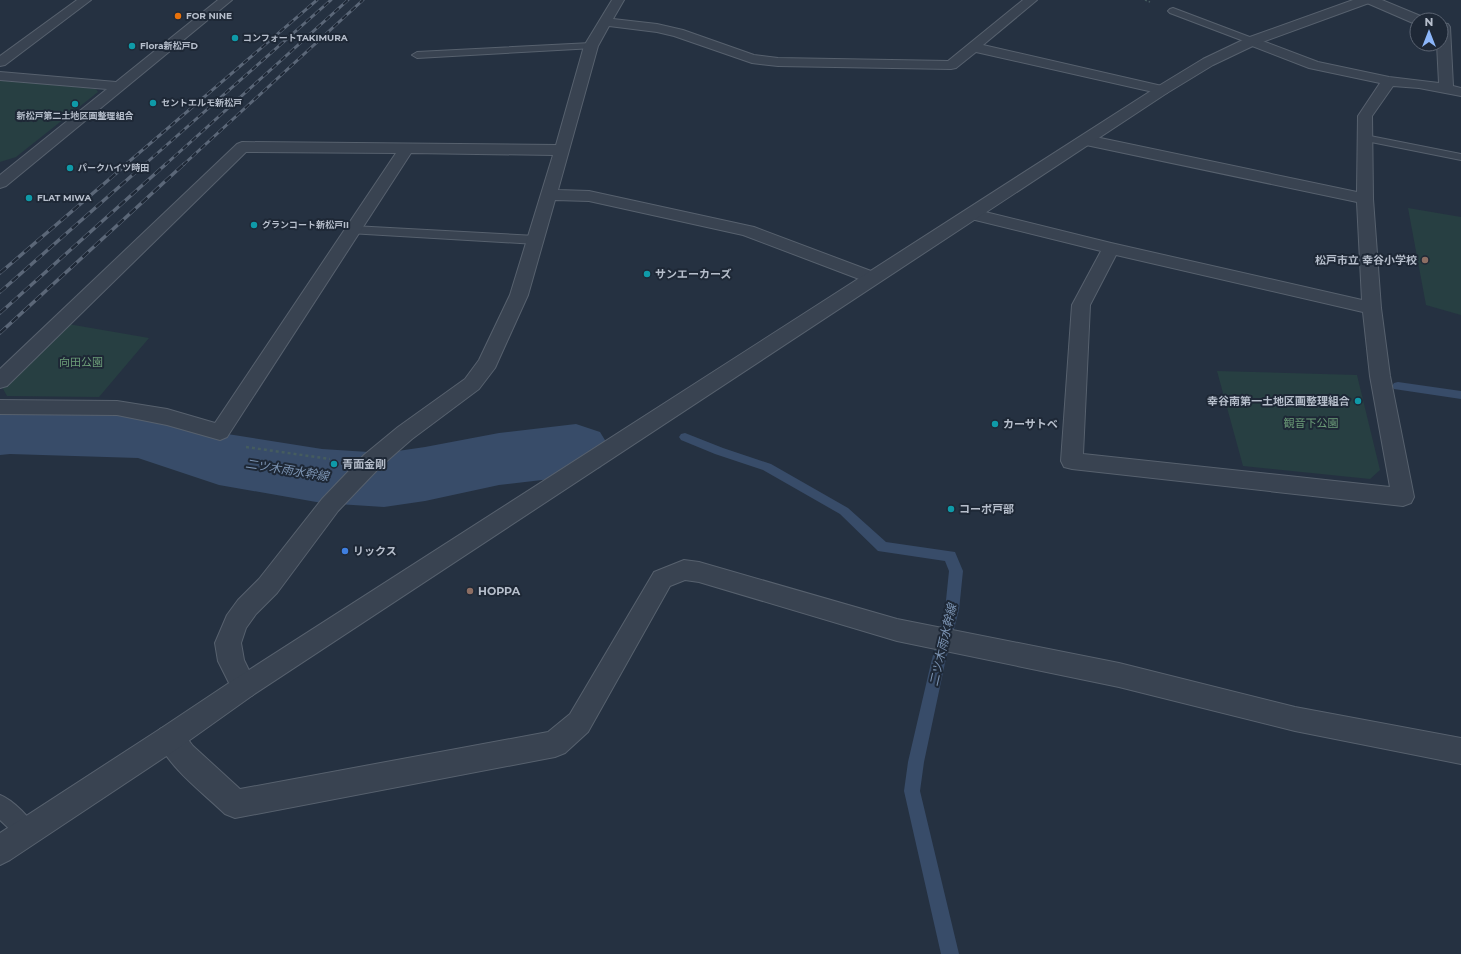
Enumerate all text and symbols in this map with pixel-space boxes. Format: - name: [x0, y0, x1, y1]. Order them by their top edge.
- place label: FOR NINE: [186, 10, 232, 21]
- marker: FOR NINE: [173, 11, 183, 21]
- north arrow: [1409, 12, 1449, 52]
- text: N: [1425, 15, 1433, 29]
- place label: コンフォートTAKIMURA: [243, 32, 348, 43]
- marker: コンフォートTAKIMURA: [230, 33, 240, 43]
- place label: Flora新松戸D: [140, 40, 198, 51]
- marker: Flora新松戸D: [127, 41, 137, 51]
- place label: セントエルモ新松戸: [161, 97, 242, 108]
- marker: セントエルモ新松戸: [148, 98, 158, 108]
- marker: 新松戸第二土地区画整理組合: [70, 99, 80, 109]
- place label: 新松戸第二土地区画整理組合: [16, 110, 134, 121]
- place label: パークハイツ時田: [78, 162, 149, 173]
- marker: パークハイツ時田: [65, 163, 75, 173]
- place label: FLAT MIWA: [37, 192, 91, 203]
- marker: FLAT MIWA: [24, 193, 34, 203]
- place label: グランコート新松戸II: [262, 219, 349, 230]
- marker: グランコート新松戸II: [249, 220, 259, 230]
- place label: 松戸市立 幸谷小学校: [1315, 253, 1417, 267]
- marker: 松戸市立 幸谷小学校: [1420, 255, 1430, 265]
- place label: サンエーカーズ: [655, 267, 731, 281]
- marker: サンエーカーズ: [642, 269, 652, 279]
- park label: 向田公園: [59, 355, 103, 369]
- place label: 幸谷南第一土地区画整理組合: [1207, 394, 1350, 408]
- marker: 幸谷南第一土地区画整理組合: [1353, 396, 1363, 406]
- park label: 観音下公園: [1284, 416, 1339, 430]
- place label: カーサトベ: [1003, 417, 1058, 431]
- marker: カーサトベ: [990, 419, 1000, 429]
- water label: 二ツ木雨水幹線: [244, 456, 332, 484]
- place label: 青面金剛: [342, 457, 386, 471]
- marker: 青面金剛: [329, 459, 339, 469]
- place label: コーポ戸部: [959, 502, 1014, 516]
- marker: コーポ戸部: [946, 504, 956, 514]
- place label: リックス: [353, 544, 397, 558]
- marker: リックス: [340, 546, 350, 556]
- place label: HOPPA: [478, 584, 521, 598]
- marker: HOPPA: [465, 586, 475, 596]
- water label: 二ツ木雨水幹線: [926, 600, 960, 688]

